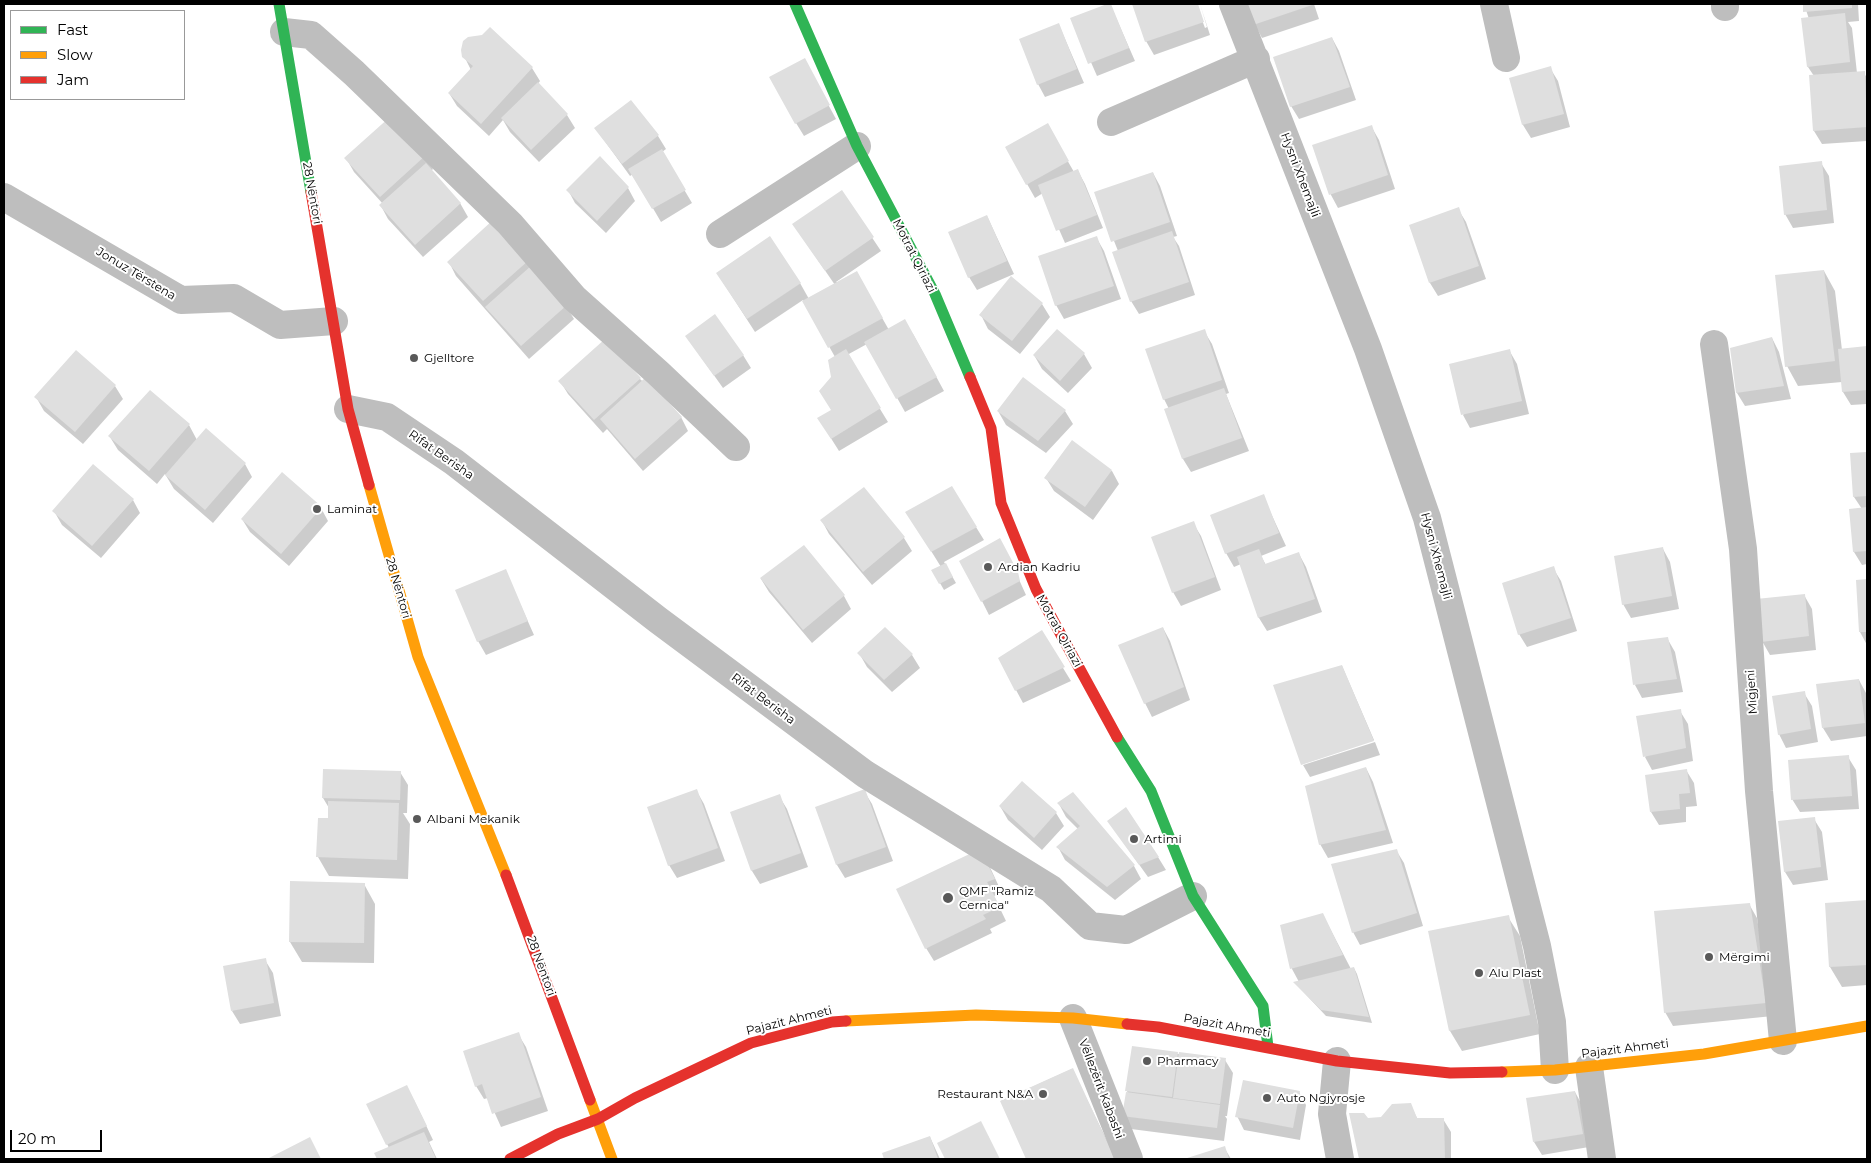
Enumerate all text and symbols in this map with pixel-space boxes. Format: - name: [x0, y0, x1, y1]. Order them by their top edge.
- legend: [10, 10, 185, 100]
- text: Fast: [57, 20, 88, 39]
- text: Slow: [57, 45, 93, 64]
- text: Jam: [57, 70, 89, 89]
- street label: Hysni Xhemajli: [1277, 131, 1323, 219]
- street label: 28 Nëntori: [299, 161, 325, 225]
- street label: Motrat Qiriazi: [889, 217, 939, 295]
- street label: Jonuz Tërstena: [94, 245, 178, 303]
- place label: Gjelltore: [424, 351, 474, 365]
- marker: Gjelltore: [408, 352, 420, 364]
- street label: Rifat Berisha: [406, 427, 476, 483]
- place label: Laminat: [327, 502, 377, 516]
- marker: Laminat: [311, 503, 323, 515]
- street label: Hysni Xhemajli: [1417, 511, 1455, 601]
- street label: 28 Nëntori: [382, 556, 414, 620]
- place label: Ardian Kadriu: [998, 560, 1081, 574]
- marker: Ardian Kadriu: [982, 561, 994, 573]
- street label: Motrat Qiriazi: [1033, 592, 1085, 670]
- street label: Migjeni: [1743, 669, 1761, 715]
- street label: Rifat Berisha: [728, 670, 798, 728]
- place label: Albani Mekanik: [427, 812, 520, 826]
- marker: Albani Mekanik: [411, 813, 423, 825]
- place label: Artimi: [1144, 832, 1182, 846]
- marker: Artimi: [1128, 833, 1140, 845]
- place label: QMF "Ramiz Cernica": [959, 884, 1034, 912]
- marker: QMF "Ramiz Cernica": [941, 891, 955, 905]
- street label: 28 Nëntori: [523, 934, 559, 998]
- place label: Mërgimi: [1719, 950, 1770, 964]
- marker: Mërgimi: [1703, 951, 1715, 963]
- place label: Alu Plast: [1489, 966, 1542, 980]
- marker: Alu Plast: [1473, 967, 1485, 979]
- street label: Pajazit Ahmeti: [745, 1003, 833, 1039]
- street label: Pajazit Ahmeti: [1182, 1011, 1272, 1041]
- street label: Pajazit Ahmeti: [1580, 1036, 1670, 1062]
- street label: Vëllezërit Kabashi: [1075, 1037, 1127, 1141]
- place label: Pharmacy: [1157, 1054, 1219, 1068]
- marker: Pharmacy: [1141, 1055, 1153, 1067]
- place label: Restaurant N&A: [937, 1087, 1033, 1101]
- marker: Restaurant N&A: [1037, 1088, 1049, 1100]
- place label: Auto Ngjyrosje: [1277, 1091, 1365, 1105]
- marker: Auto Ngjyrosje: [1261, 1092, 1273, 1104]
- scale bar: [12, 1120, 105, 1152]
- text: 20 m: [18, 1129, 56, 1148]

